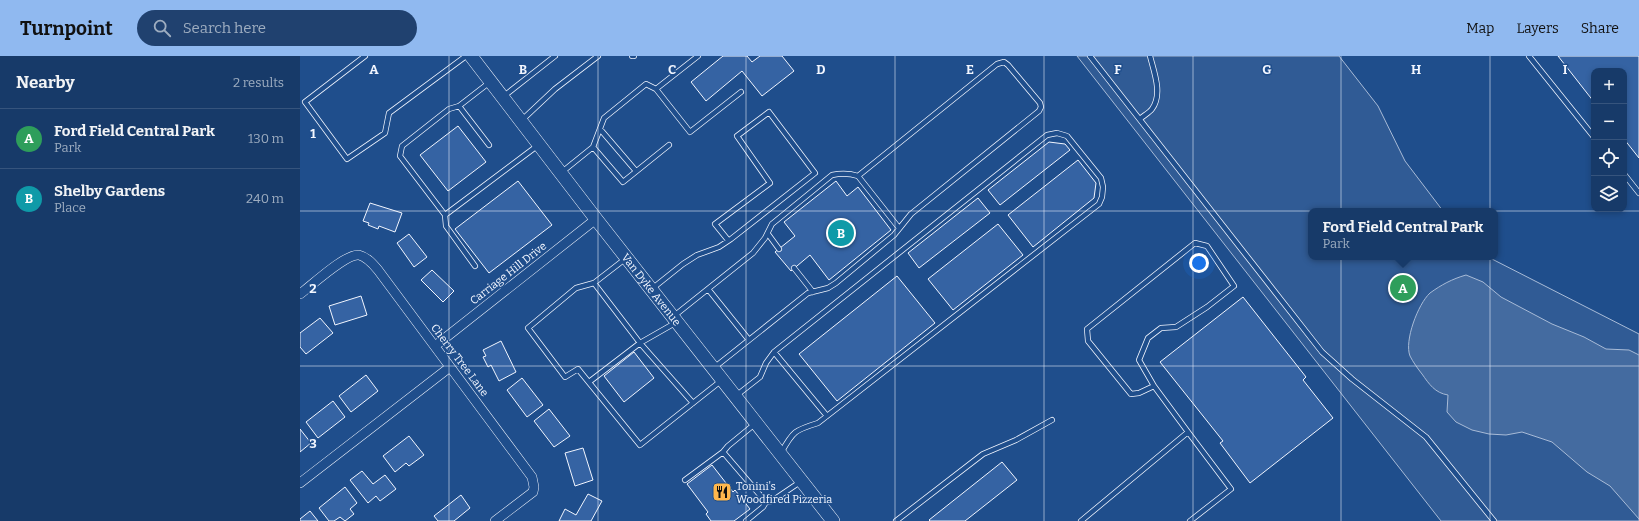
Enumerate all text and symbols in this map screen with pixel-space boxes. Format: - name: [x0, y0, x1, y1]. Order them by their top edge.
- search box: [137, 10, 417, 46]
- text: Turnpoint: [20, 17, 113, 40]
- icon: search: [151, 17, 173, 39]
- text: Search here: [183, 19, 266, 37]
- text: Map: [1466, 20, 1494, 37]
- text: Layers: [1516, 20, 1559, 37]
- text: Share: [1581, 20, 1619, 37]
- text: A: [369, 62, 379, 77]
- text: B: [519, 62, 527, 77]
- text: C: [668, 62, 676, 77]
- text: D: [816, 62, 826, 77]
- text: E: [966, 62, 974, 77]
- text: F: [1114, 62, 1122, 77]
- text: G: [1262, 62, 1272, 77]
- text: H: [1411, 62, 1421, 77]
- text: I: [1563, 62, 1568, 77]
- map controls: [1591, 68, 1627, 212]
- button: +: [1591, 68, 1627, 104]
- text: Nearby: [16, 72, 75, 93]
- text: 2 results: [233, 75, 284, 90]
- button: −: [1591, 104, 1627, 140]
- text: Ford Field Central Park: [54, 122, 215, 140]
- text: 1: [310, 126, 316, 141]
- text: A: [24, 131, 34, 146]
- text: 130 m: [248, 131, 284, 146]
- text: Park: [54, 140, 81, 155]
- button: locate: [1591, 140, 1627, 176]
- button: layers: [1591, 176, 1627, 212]
- text: Shelby Gardens: [54, 182, 165, 200]
- text: B: [25, 191, 33, 206]
- text: 240 m: [246, 191, 284, 206]
- text: Place: [54, 200, 86, 215]
- popup: [1308, 208, 1498, 260]
- pin: B: [828, 218, 854, 248]
- text: Ford Field Central Park: [1322, 218, 1484, 236]
- text: Park: [1322, 236, 1350, 251]
- street label: Carriage Hill Drive: [468, 240, 549, 307]
- street label: Van Dyke Avenue: [619, 251, 683, 328]
- your location: [1189, 253, 1209, 273]
- pin: A: [1390, 273, 1416, 303]
- text: 2: [309, 281, 317, 296]
- street label: Cherry Tree Lane: [428, 322, 491, 399]
- text: 3: [309, 436, 317, 451]
- place label: Tonini's Woodfired Pizzeria: [736, 480, 832, 506]
- restaurant icon: Tonini's Woodfired Pizzeria: [711, 481, 733, 503]

